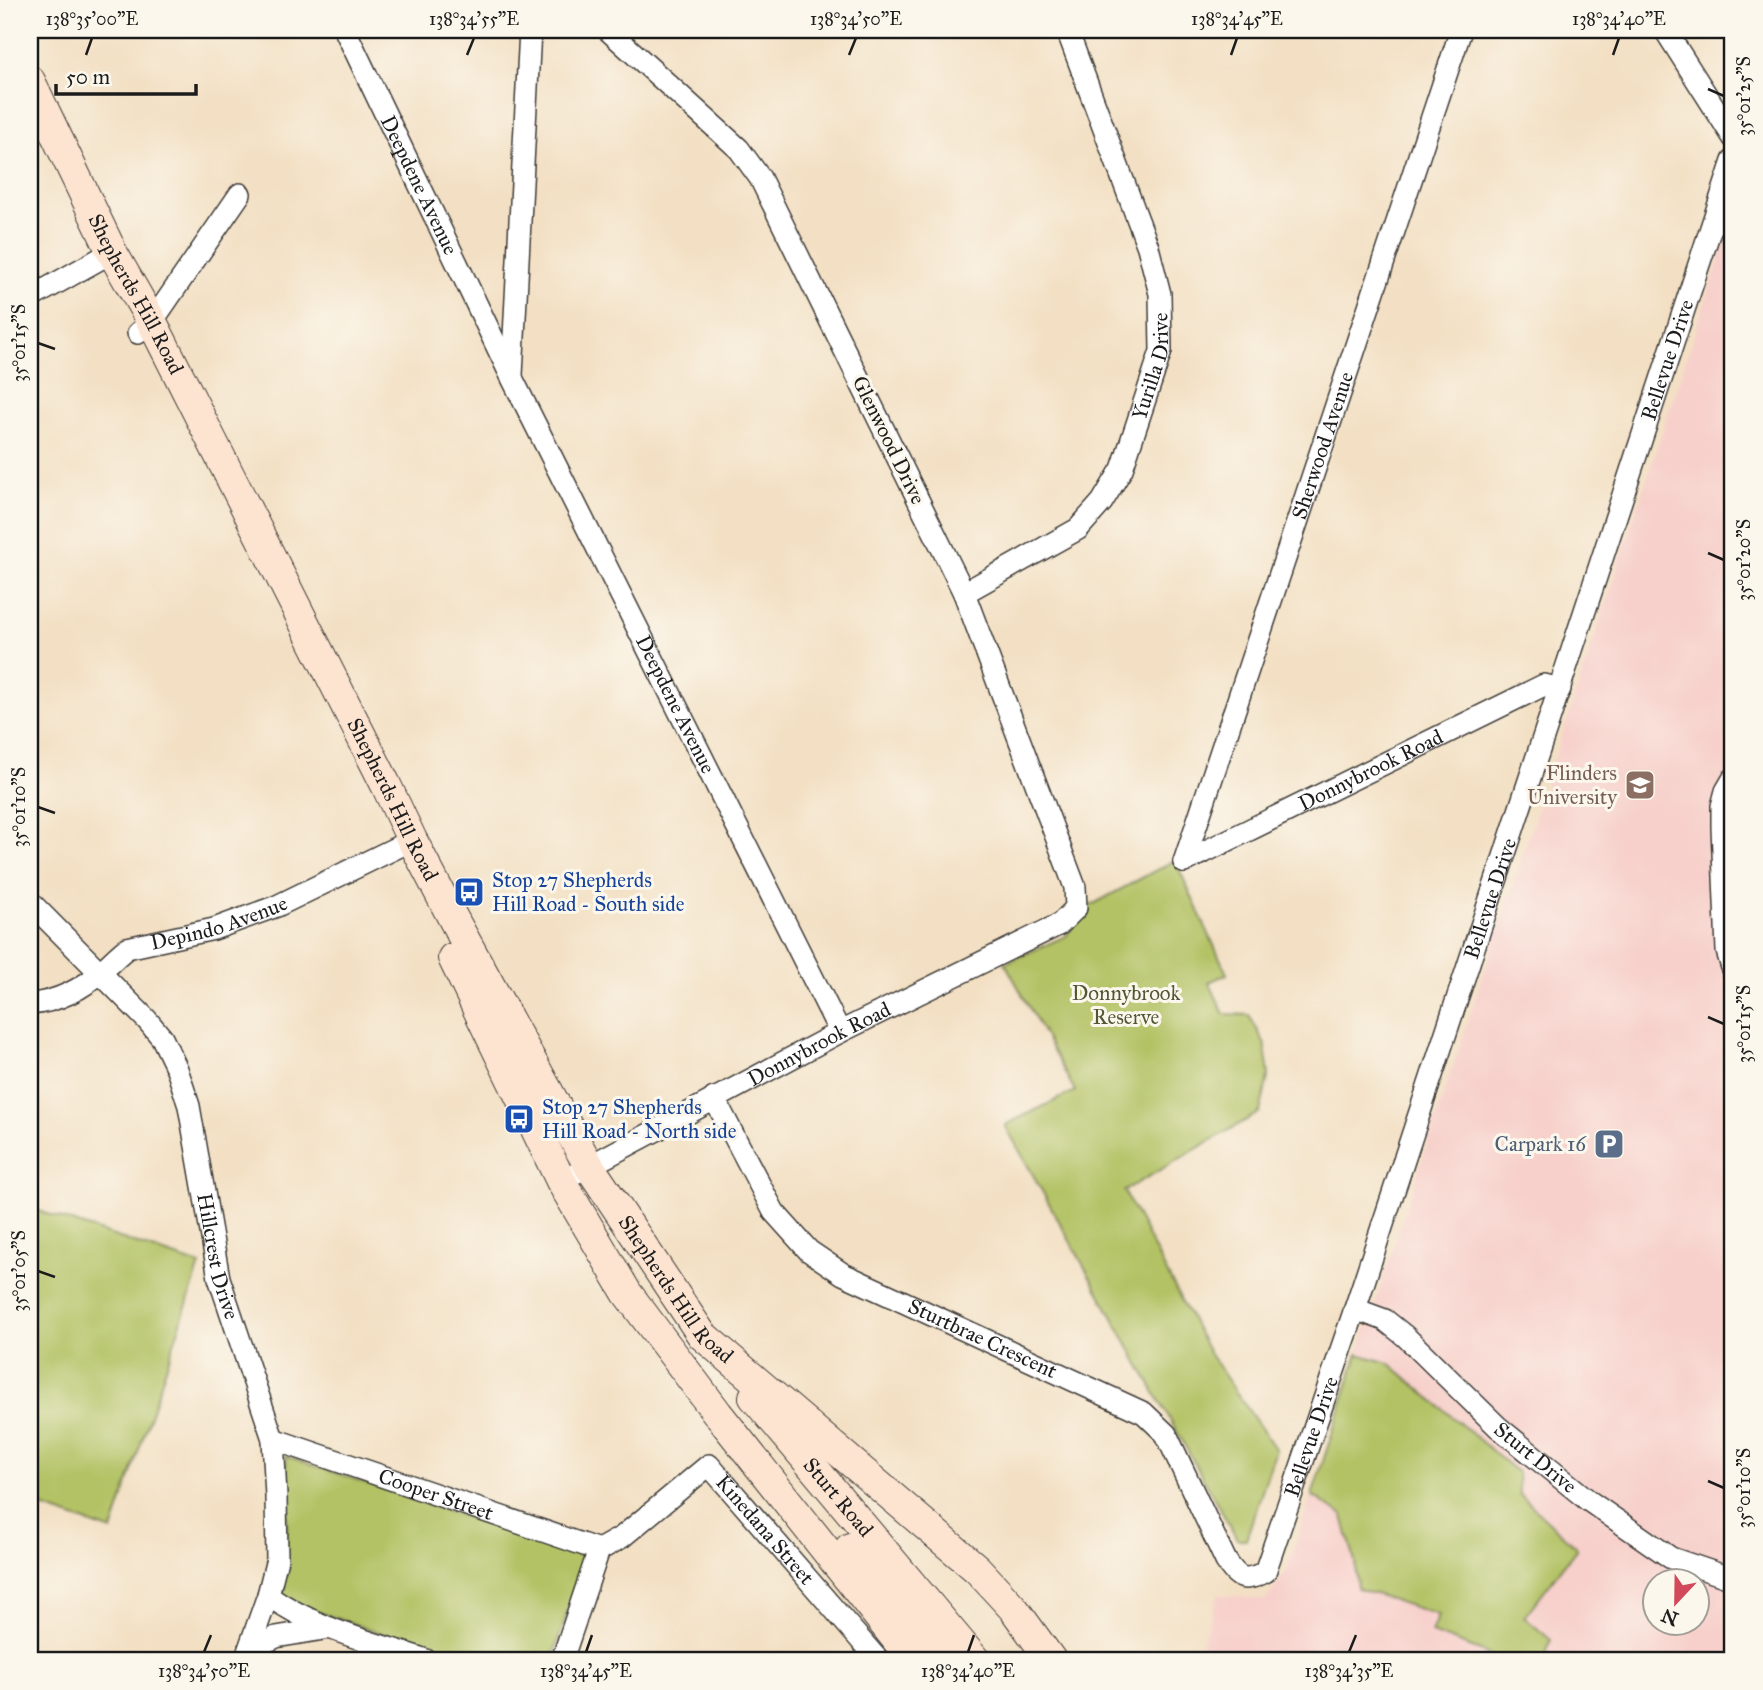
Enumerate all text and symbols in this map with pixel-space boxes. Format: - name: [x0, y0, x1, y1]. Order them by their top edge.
- text: 138°35'00"E: [46, 8, 138, 30]
- text: 138°34'55"E: [429, 8, 519, 30]
- text: 138°34'50"E: [810, 8, 902, 30]
- text: 138°34'45"E: [1191, 8, 1283, 30]
- text: 138°34'40"E: [1572, 8, 1666, 30]
- scale bar: [56, 52, 196, 96]
- text: 35°01'25"S: [1733, 56, 1755, 136]
- text: 50 m: [66, 64, 111, 90]
- street label: Deepdene Avenue: [375, 111, 464, 259]
- street label: Shepherds Hill Road: [83, 210, 189, 379]
- street label: Bellevue Drive: [1635, 296, 1700, 424]
- text: 35°01'15"S: [8, 304, 30, 382]
- street label: Yurilla Drive: [1126, 312, 1175, 423]
- street label: Sherwood Avenue: [1286, 368, 1359, 523]
- street label: Glenwood Drive: [847, 372, 931, 509]
- text: 35°01'20"S: [1733, 519, 1755, 601]
- street label: Deepdene Avenue: [630, 631, 721, 778]
- street label: Shepherds Hill Road: [341, 714, 444, 886]
- street label: Donnybrook Road: [1294, 724, 1448, 817]
- place label: Flinders University: [1527, 760, 1618, 810]
- text: 35°01'10"S: [8, 767, 30, 847]
- school or university icon: Flinders University: [1623, 768, 1657, 802]
- street label: Bellevue Drive: [1458, 835, 1522, 962]
- place label: Stop 27 Shepherds Hill Road - South side: [492, 867, 685, 917]
- bus stop icon: Stop 27 Shepherds Hill Road - South side: [452, 875, 486, 909]
- street label: Depindo Avenue: [148, 890, 292, 955]
- park label: Donnybrook Reserve: [1072, 980, 1180, 1030]
- text: 35°01'15"S: [1733, 985, 1755, 1063]
- street label: Donnybrook Road: [743, 996, 895, 1092]
- place label: Stop 27 Shepherds Hill Road - North side: [542, 1094, 737, 1144]
- bus stop icon: Stop 27 Shepherds Hill Road - North side: [502, 1102, 536, 1136]
- parking icon: Carpark 16: [1592, 1127, 1626, 1161]
- place label: Carpark 16: [1495, 1131, 1587, 1157]
- street label: Hillcrest Drive: [191, 1191, 245, 1323]
- street label: Shepherds Hill Road: [613, 1210, 739, 1369]
- text: 35°01'05"S: [8, 1230, 30, 1312]
- street label: Sturtbrae Crescent: [904, 1293, 1062, 1384]
- street label: Bellevue Drive: [1279, 1373, 1344, 1500]
- street label: Sturt Drive: [1489, 1416, 1582, 1499]
- text: 35°01'10"S: [1733, 1448, 1755, 1528]
- street label: Sturt Road: [798, 1452, 879, 1542]
- street label: Cooper Street: [375, 1463, 497, 1526]
- street label: Kinedana Street: [710, 1469, 820, 1590]
- north arrow: [1640, 1568, 1710, 1638]
- text: N: [1658, 1604, 1682, 1631]
- text: 138°34'50"E: [158, 1660, 250, 1682]
- text: 138°34'45"E: [540, 1660, 632, 1682]
- text: 138°34'40"E: [921, 1660, 1015, 1682]
- text: 138°34'35"E: [1305, 1660, 1394, 1682]

